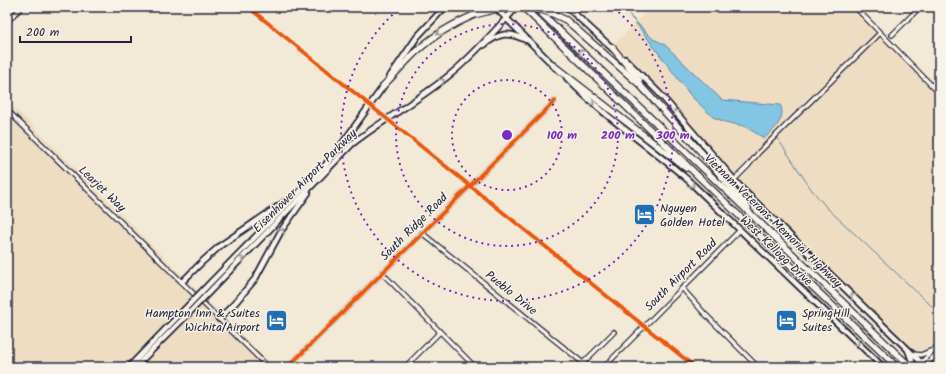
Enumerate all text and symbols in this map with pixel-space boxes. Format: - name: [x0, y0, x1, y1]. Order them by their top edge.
- scale bar: [20, 18, 131, 44]
- text: 200 m: [26, 23, 60, 42]
- one-way arrow: [436, 28, 443, 36]
- one-way arrow: [579, 49, 586, 56]
- one-way arrow: [437, 79, 444, 86]
- one-way arrow: [587, 98, 594, 105]
- one-way arrow: [673, 109, 680, 116]
- street label: Eisenhower Airport Parkway: [249, 124, 362, 237]
- text: 100 m: [547, 126, 577, 145]
- text: 200 m: [601, 126, 635, 145]
- text: 300 m: [655, 126, 690, 145]
- centre of rings: [500, 128, 514, 142]
- street label: Vietnam Veterans Memorial Highway: [700, 150, 847, 293]
- street label: Learjet Way: [74, 161, 130, 217]
- one-way arrow: [687, 180, 695, 187]
- street label: South Ridge Road: [376, 188, 453, 265]
- place label: Nguyen Golden Hotel: [660, 199, 725, 232]
- hotel icon: Nguyen Golden Hotel: [631, 202, 657, 228]
- street label: West Kellogg Drive: [735, 211, 817, 291]
- one-way arrow: [278, 228, 285, 235]
- street label: South Airport Road: [640, 234, 722, 316]
- one-way arrow: [236, 256, 244, 264]
- street label: Pueblo Drive: [481, 266, 542, 320]
- one-way arrow: [850, 293, 858, 301]
- place label: Hampton Inn & Suites Wichita/Airport: [145, 304, 260, 337]
- place label: SpringHill Suites: [802, 304, 850, 337]
- hotel icon: Hampton Inn & Suites Wichita/Airport: [263, 307, 289, 333]
- hotel icon: SpringHill Suites: [773, 307, 799, 333]
- one-way arrow: [852, 338, 860, 346]

